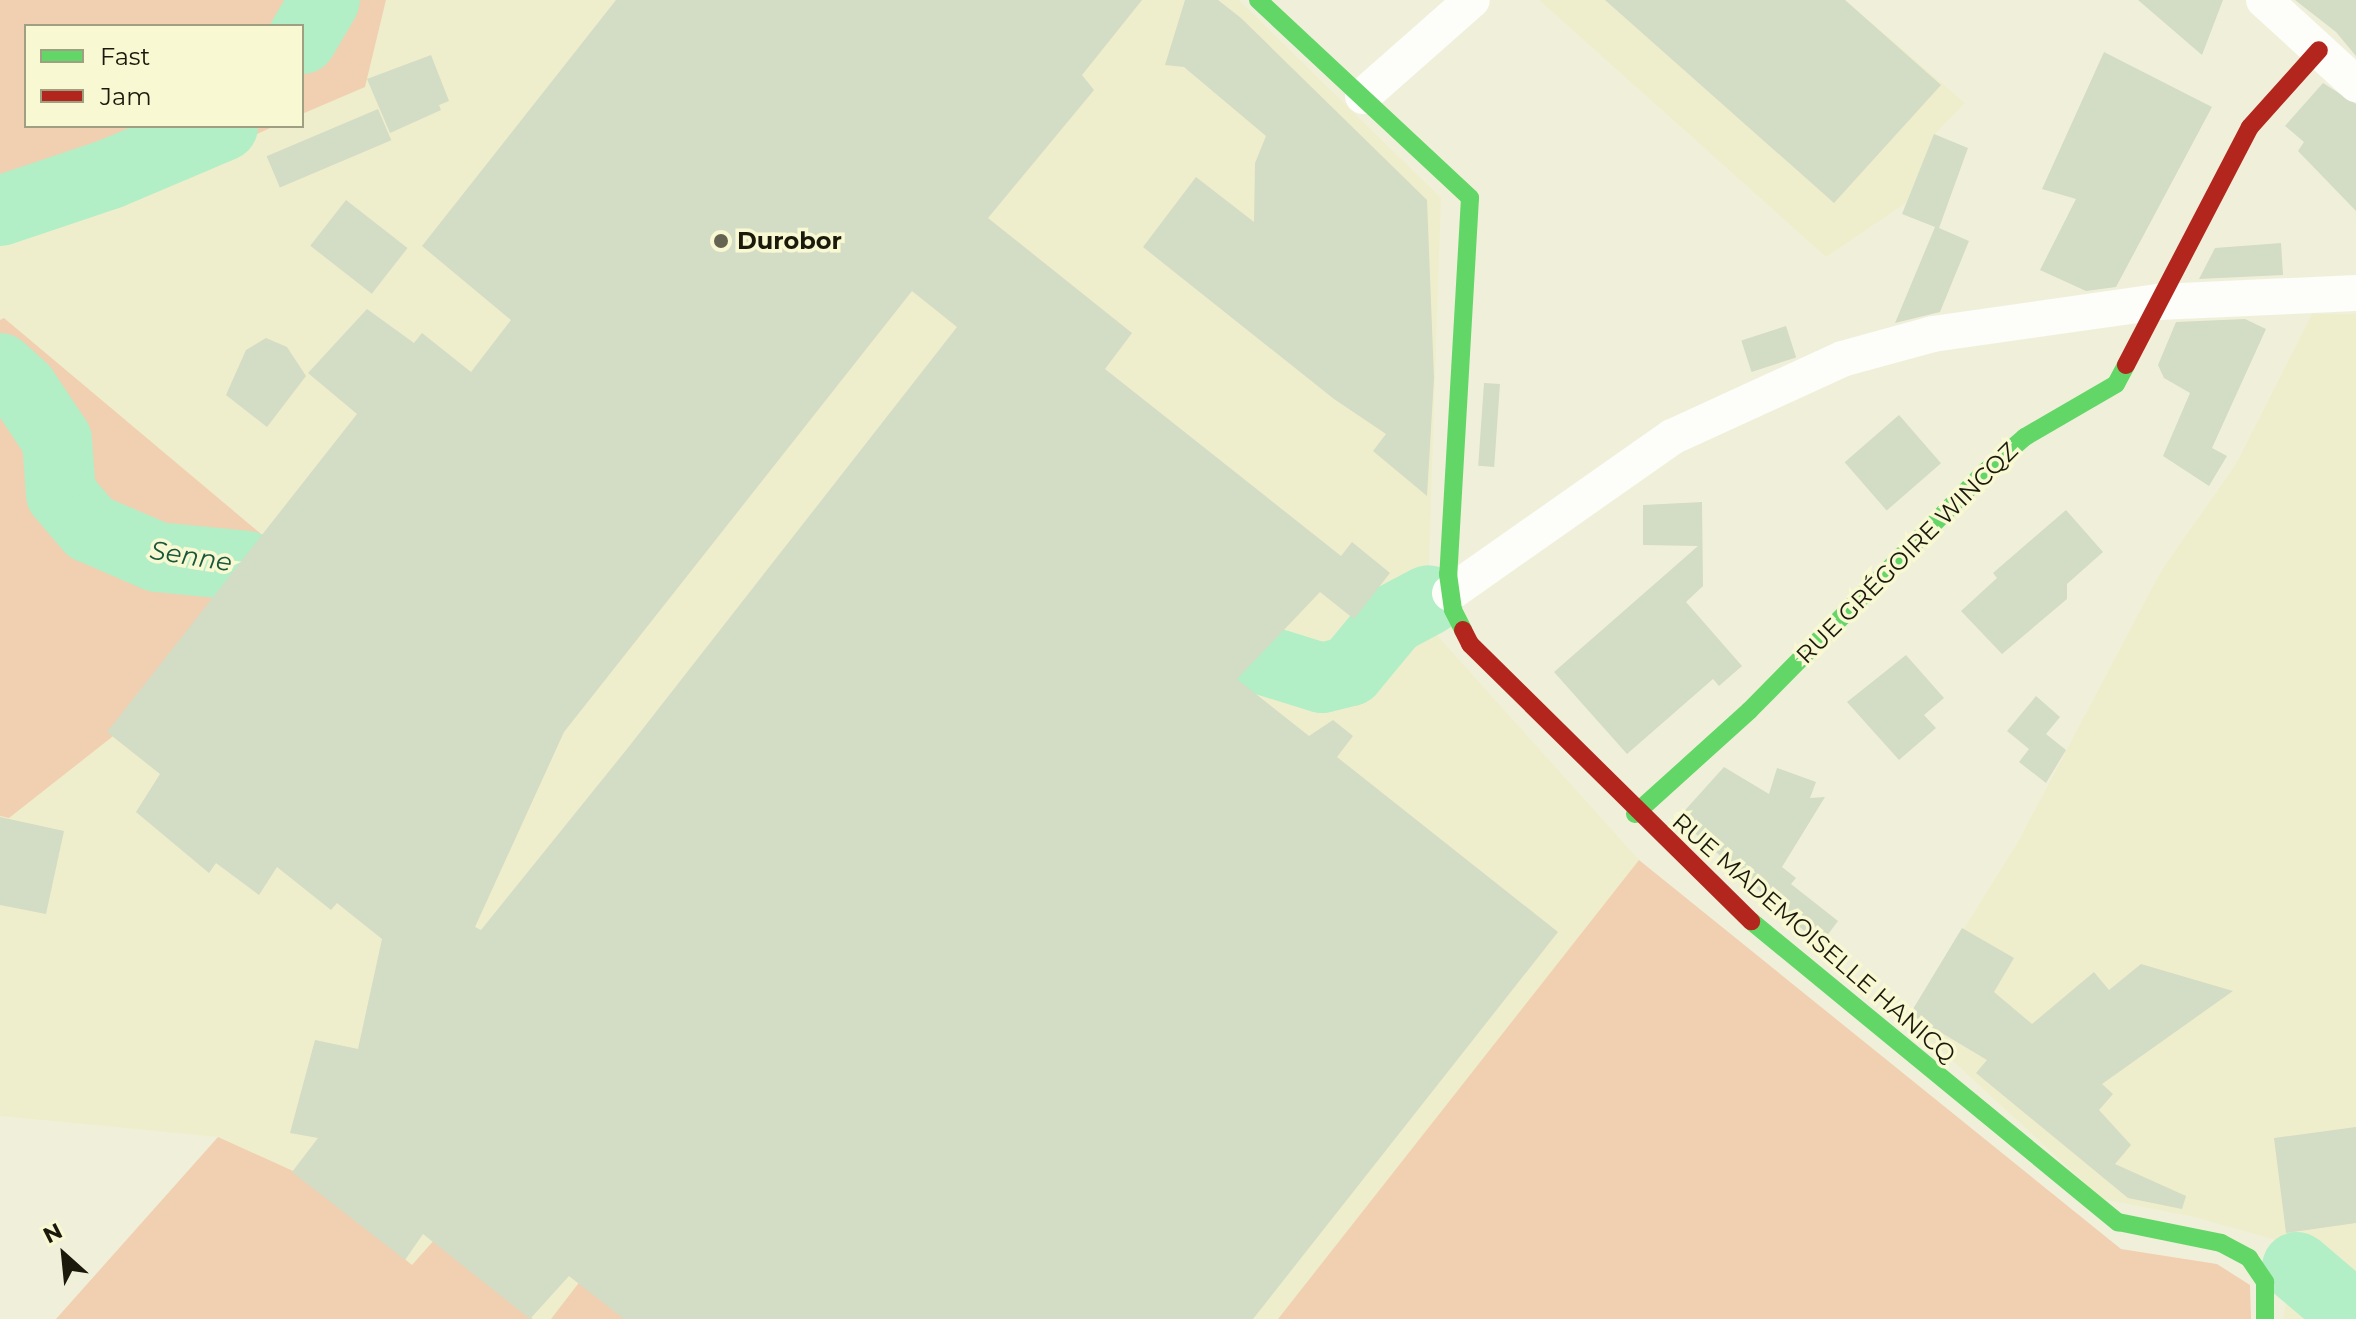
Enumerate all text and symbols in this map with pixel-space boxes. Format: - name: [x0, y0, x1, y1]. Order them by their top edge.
- legend: [24, 24, 304, 128]
- text: Fast: [100, 42, 150, 71]
- text: Jam: [100, 82, 152, 111]
- place label: Durobor: [737, 227, 842, 255]
- marker: Durobor: [712, 232, 730, 250]
- street label: RUE GRÉGOIRE WINCQZ: [1790, 436, 2024, 670]
- water label: Senne: [148, 535, 234, 579]
- street label: RUE MADEMOISELLE HANICQ: [1666, 807, 1962, 1069]
- north arrow: [24, 1215, 104, 1295]
- text: N: [39, 1217, 67, 1249]

